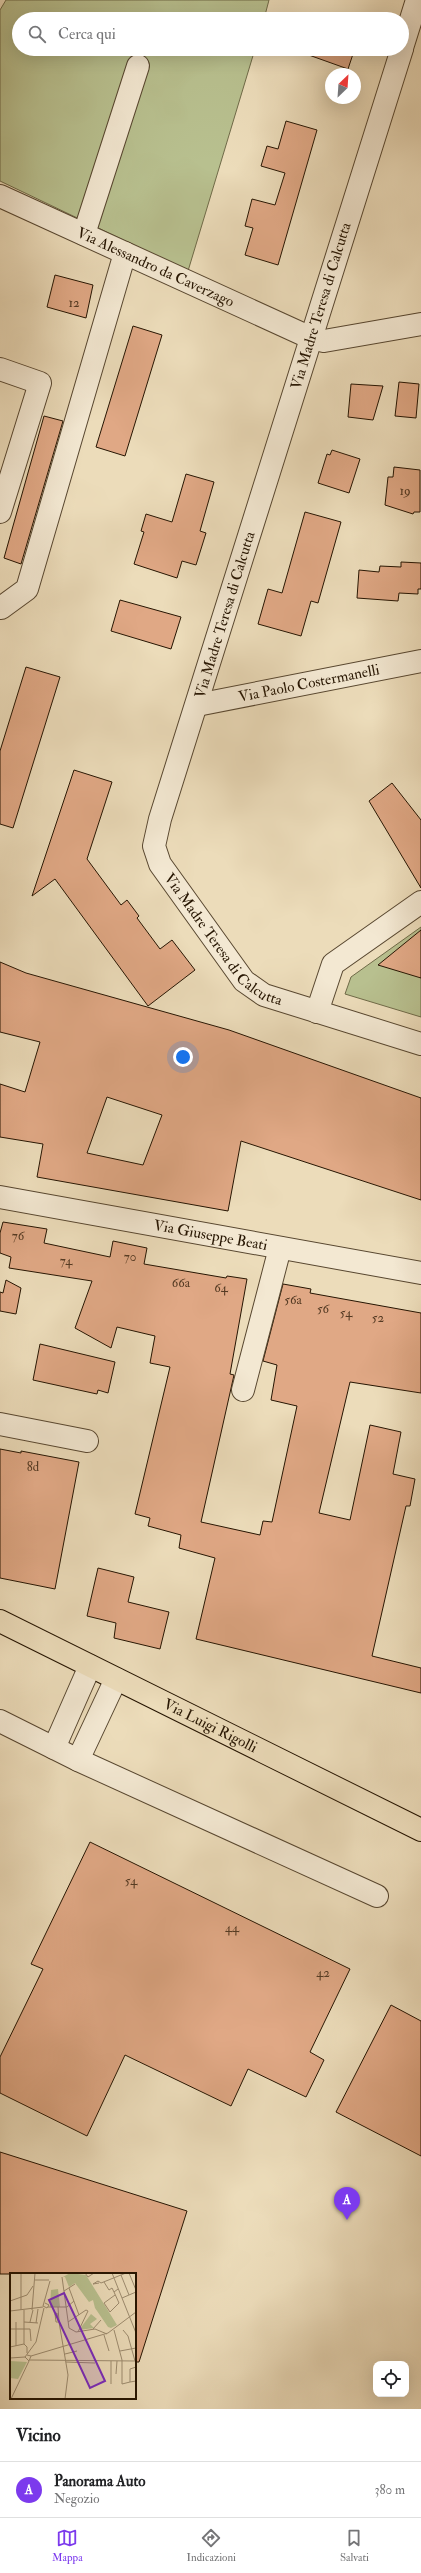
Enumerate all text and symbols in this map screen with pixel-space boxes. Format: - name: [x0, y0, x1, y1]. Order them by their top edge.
- search box: [12, 12, 409, 56]
- icon: search: [26, 23, 48, 45]
- text: Cerca qui: [58, 25, 116, 44]
- north arrow: [325, 68, 361, 104]
- street label: Via Madre Teresa di Calcutta: [287, 219, 356, 392]
- street label: Via Alessandro da Caverzago: [74, 223, 237, 311]
- house number: 12: [68, 295, 80, 311]
- house number: 19: [399, 483, 411, 499]
- street label: Via Madre Teresa di Calcutta: [191, 528, 260, 701]
- street label: Via Paolo Costermanelli: [237, 660, 381, 706]
- street label: Via Madre Teresa di Calcutta: [160, 869, 286, 1010]
- your location: [173, 1047, 193, 1067]
- street label: Via Giuseppe Beati: [152, 1215, 269, 1255]
- house number: 76: [12, 1228, 26, 1244]
- house number: 70: [124, 1249, 136, 1265]
- house number: 74: [60, 1253, 73, 1269]
- house number: 66a: [172, 1275, 191, 1291]
- house number: 64: [214, 1280, 229, 1296]
- house number: 56a: [284, 1292, 302, 1308]
- house number: 56: [317, 1301, 331, 1317]
- house number: 54: [340, 1305, 353, 1321]
- house number: 52: [372, 1310, 385, 1326]
- house number: 8d: [27, 1459, 40, 1475]
- street label: Via Luigi Rigolli: [161, 1694, 260, 1757]
- house number: 54: [125, 1873, 138, 1889]
- house number: 44: [225, 1920, 240, 1936]
- house number: 42: [316, 1965, 330, 1981]
- pin: A: [334, 2187, 360, 2220]
- inset map: [10, 2273, 136, 2399]
- map controls: [373, 2361, 409, 2397]
- button: locate: [373, 2361, 409, 2397]
- text: Vicino: [16, 2425, 61, 2446]
- text: Panorama Auto: [54, 2472, 145, 2491]
- text: A: [25, 2482, 33, 2498]
- text: 380 m: [374, 2482, 405, 2498]
- text: Negozio: [54, 2491, 99, 2507]
- tab: Mappa: [52, 2527, 83, 2564]
- tab: Indicazioni: [187, 2527, 236, 2564]
- tab: Salvati: [340, 2527, 369, 2564]

